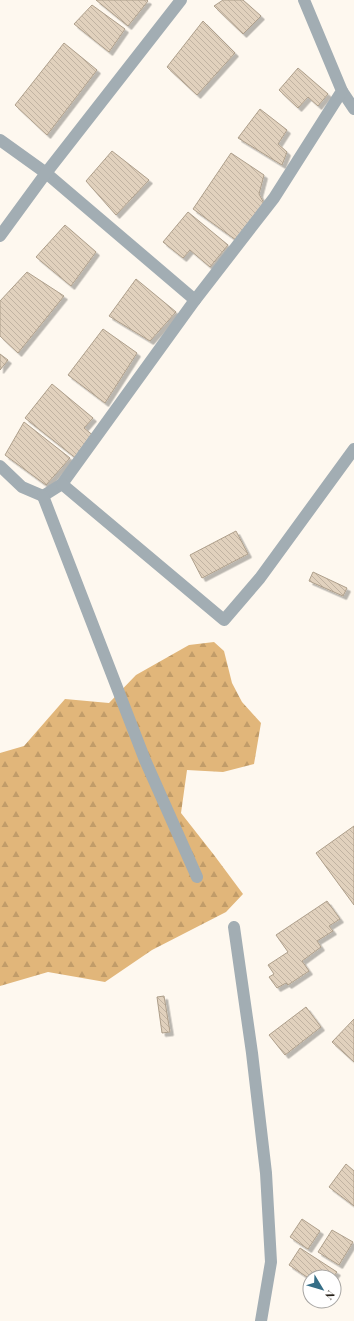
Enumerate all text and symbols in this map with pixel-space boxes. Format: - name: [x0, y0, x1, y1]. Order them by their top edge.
- north arrow: [302, 1269, 342, 1309]
- text: N: [322, 1288, 339, 1303]

